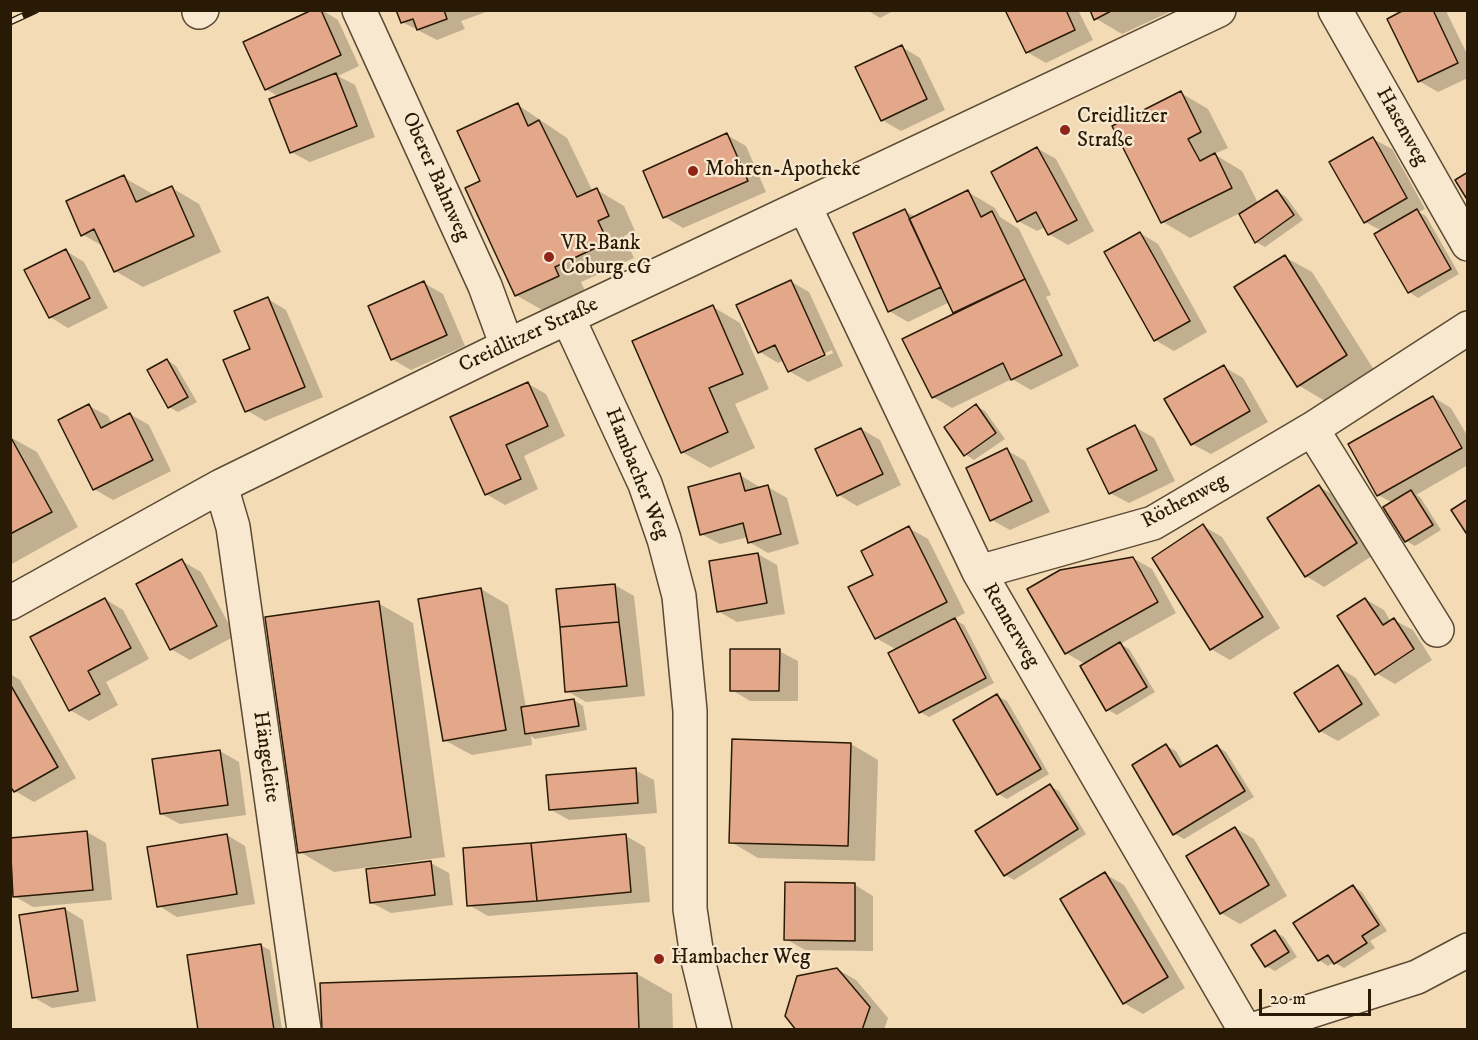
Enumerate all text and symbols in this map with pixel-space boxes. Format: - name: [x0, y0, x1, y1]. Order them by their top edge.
- street label: Hasenweg: [1369, 84, 1433, 170]
- place label: Creidlitzer Straße: [1077, 105, 1167, 155]
- street label: Oberer Bahnweg: [395, 109, 475, 245]
- marker: Creidlitzer Straße: [1058, 123, 1072, 137]
- place label: Mohren-Apotheke: [705, 158, 860, 184]
- marker: Mohren-Apotheke: [686, 164, 700, 178]
- place label: VR-Bank Coburg eG: [561, 232, 651, 282]
- marker: VR-Bank Coburg eG: [542, 250, 556, 264]
- street label: Creidlitzer Straße: [455, 293, 603, 379]
- street label: Hambacher Weg: [598, 405, 674, 543]
- street label: Röthenweg: [1138, 469, 1232, 535]
- street label: Rennerweg: [976, 579, 1044, 673]
- street label: Hängeleite: [246, 710, 284, 804]
- place label: Hambacher Weg: [671, 946, 810, 972]
- marker: Hambacher Weg: [652, 952, 666, 966]
- scale bar: [1262, 977, 1374, 1015]
- text: 20 m: [1270, 988, 1306, 1010]

